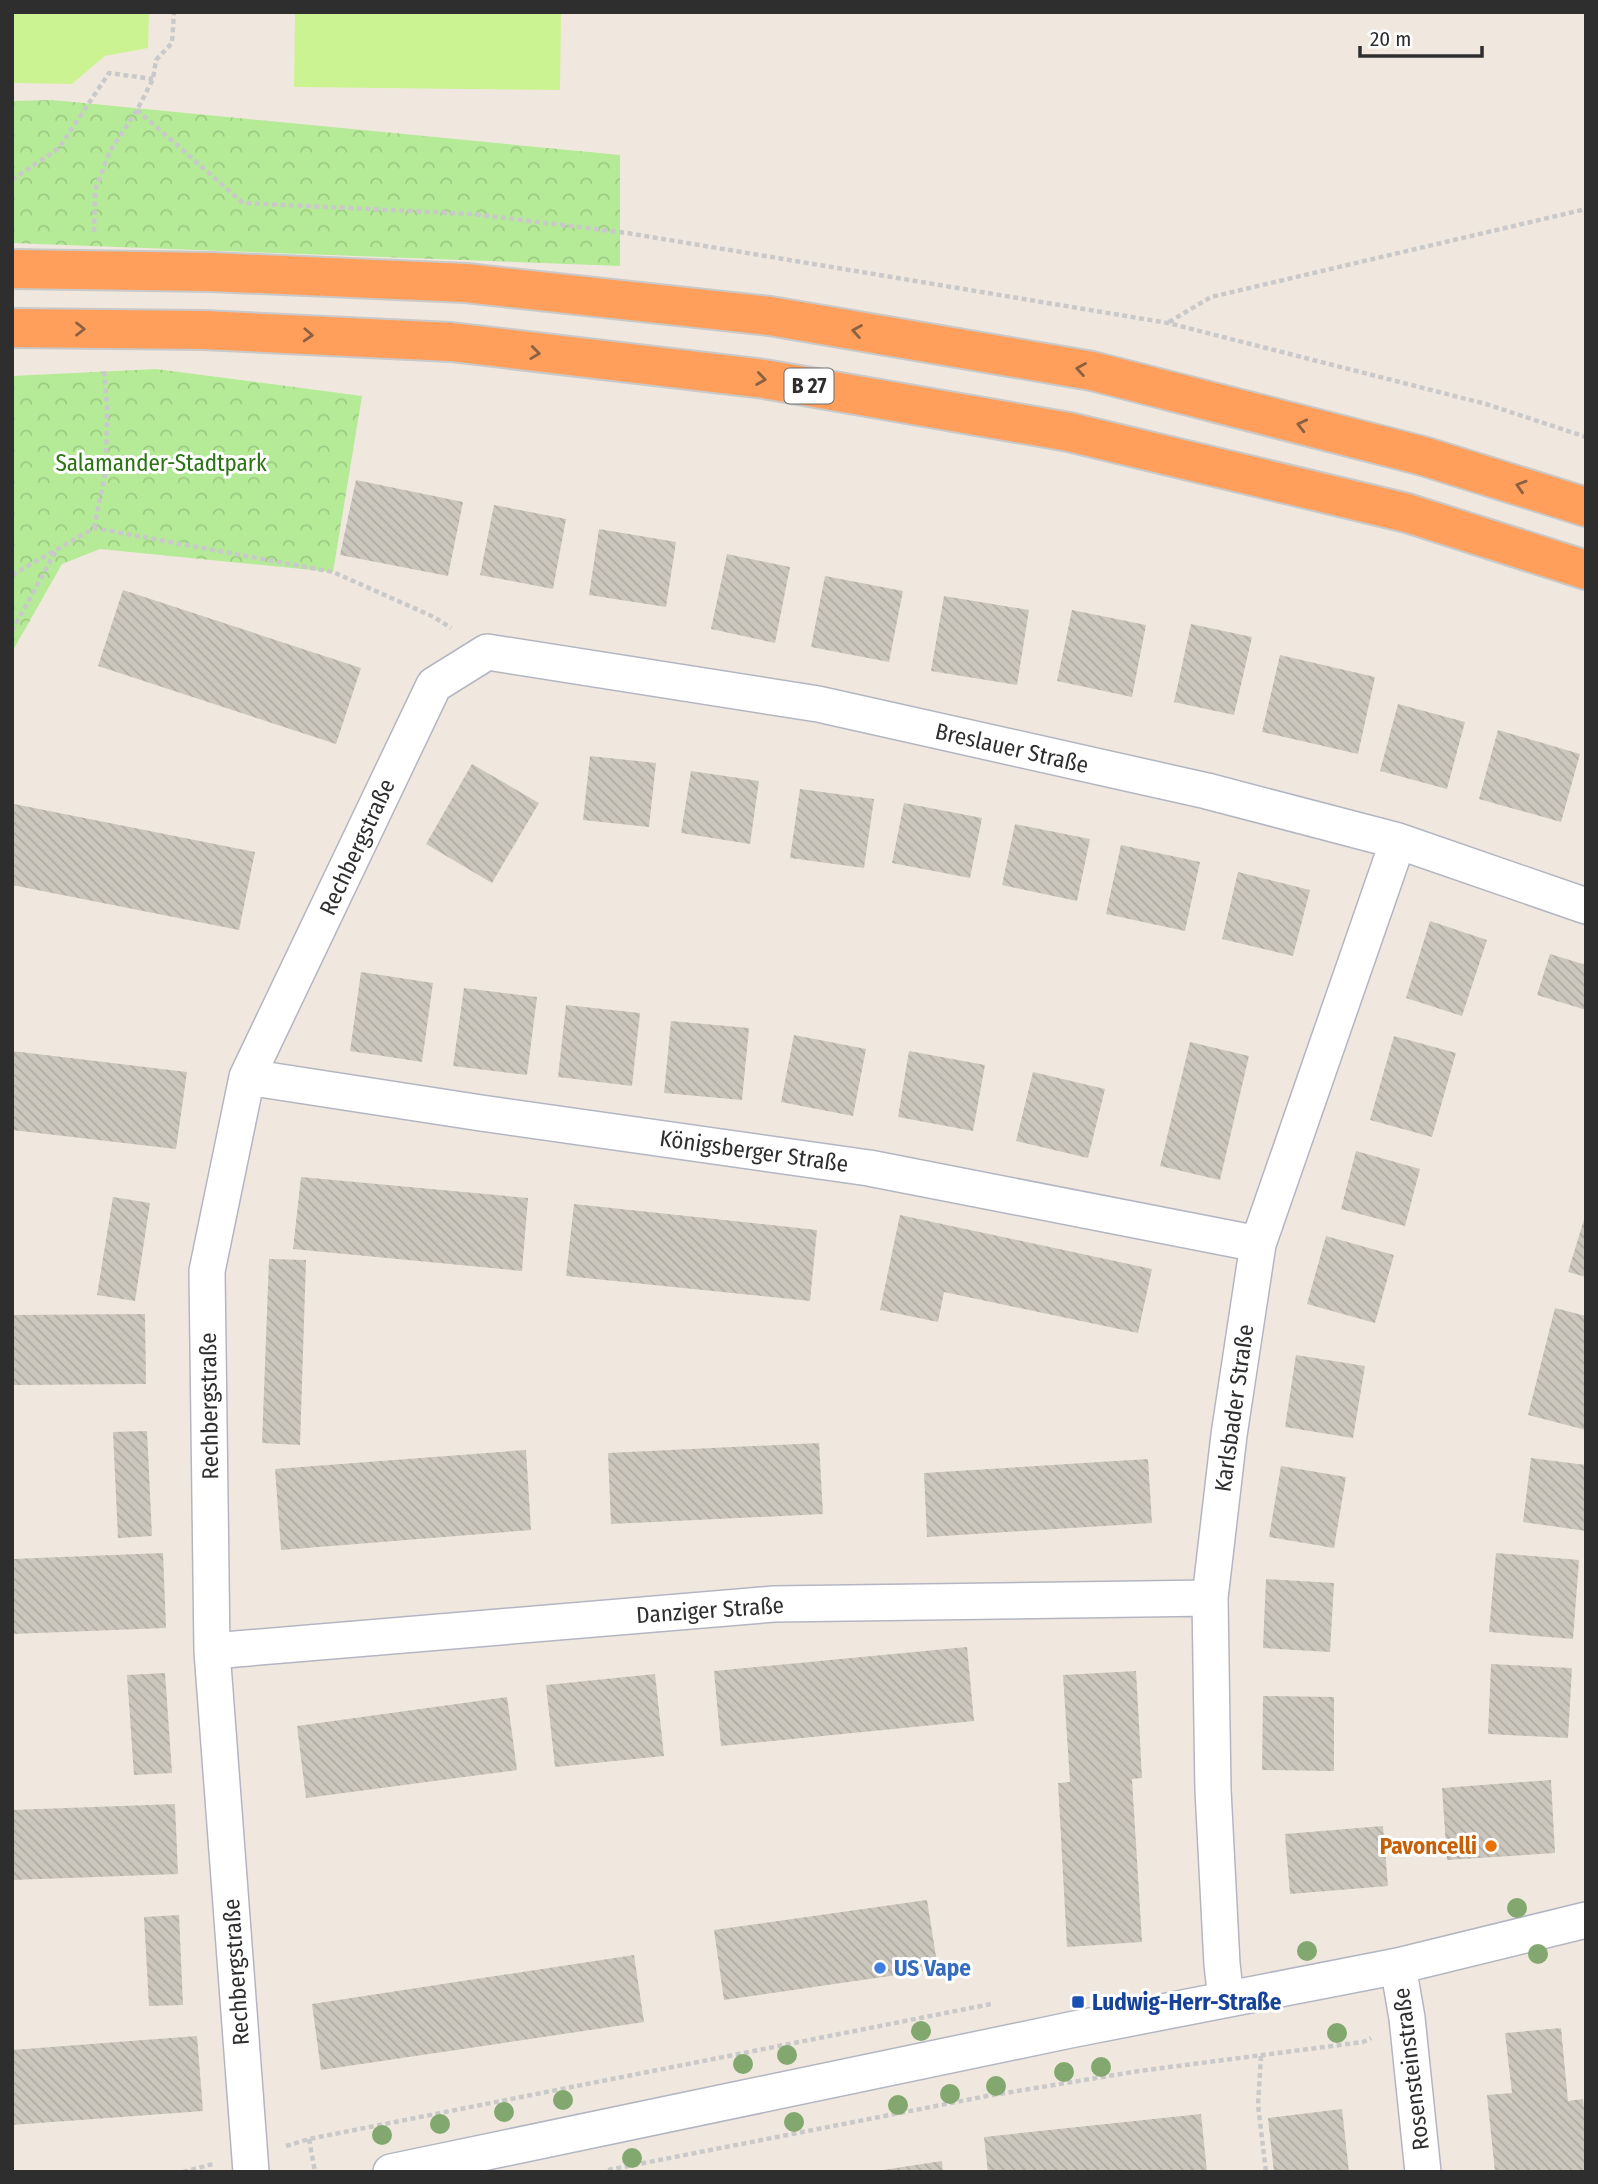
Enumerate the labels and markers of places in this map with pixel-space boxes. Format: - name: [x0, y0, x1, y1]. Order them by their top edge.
- place label: Pavoncelli: [1380, 1832, 1477, 1860]
- marker: Pavoncelli: [1483, 1838, 1499, 1854]
- place label: US Vape: [894, 1954, 971, 1982]
- marker: US Vape: [872, 1960, 888, 1976]
- place label: Ludwig-Herr-Straße: [1092, 1988, 1282, 2016]
- marker: Ludwig-Herr-Straße: [1070, 1994, 1086, 2010]

